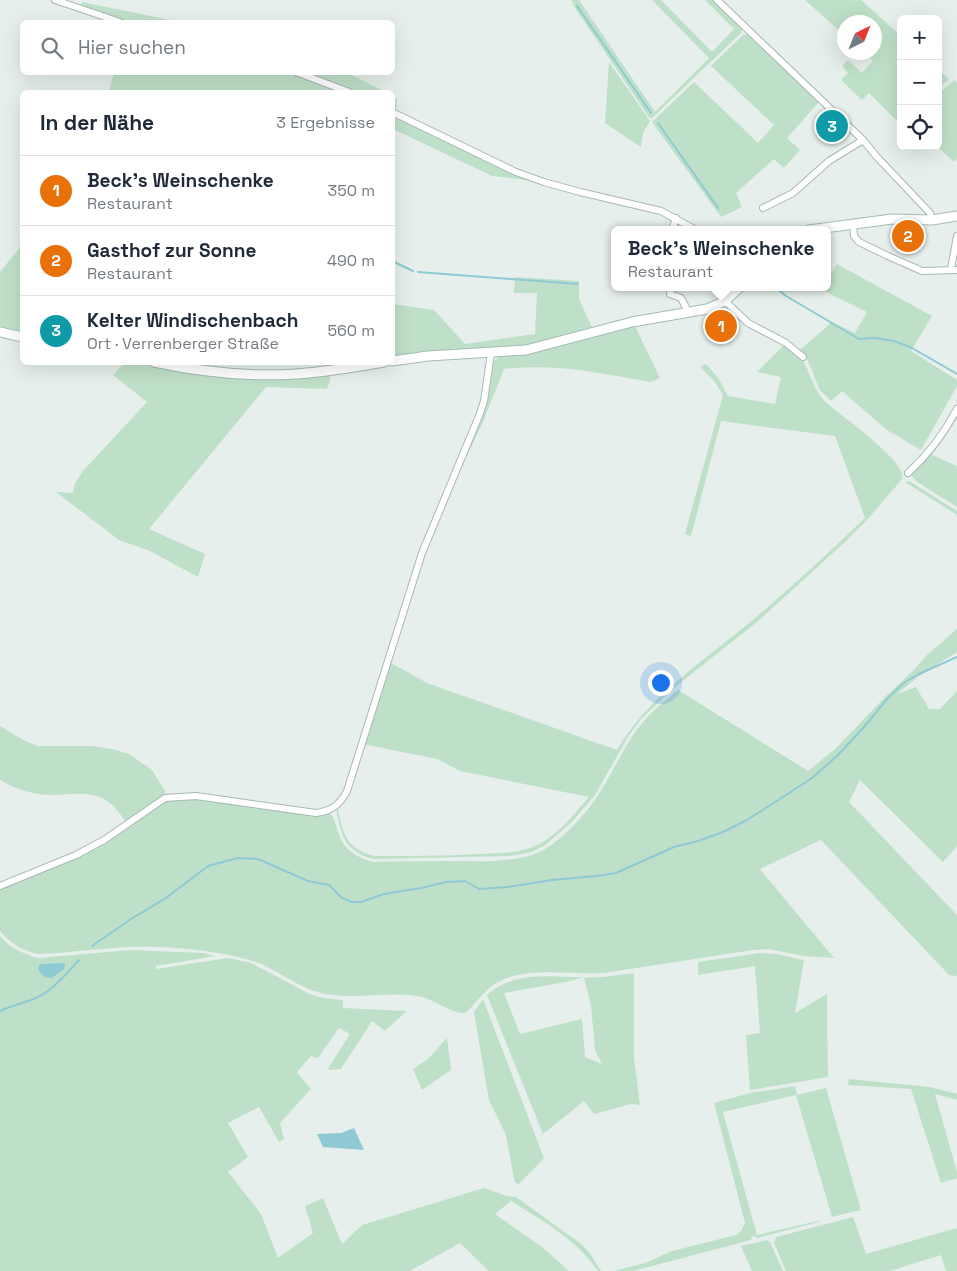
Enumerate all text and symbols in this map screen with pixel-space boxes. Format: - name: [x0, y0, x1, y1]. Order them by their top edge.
- north arrow: [837, 15, 882, 60]
- map controls: [897, 15, 942, 150]
- button: +: [897, 15, 942, 60]
- search box: [20, 20, 395, 75]
- icon: search: [38, 34, 66, 62]
- text: Hier suchen: [78, 35, 186, 60]
- button: −: [897, 60, 942, 105]
- button: locate: [897, 105, 942, 150]
- pin: 3: [816, 107, 848, 145]
- text: In der Nähe: [40, 109, 154, 136]
- text: 3 Ergebnisse: [276, 112, 375, 133]
- text: Beck's Weinschenke: [87, 168, 274, 193]
- text: 1: [52, 180, 60, 201]
- text: 350 m: [328, 180, 375, 201]
- text: Restaurant: [87, 193, 173, 214]
- pin: 2: [892, 217, 924, 255]
- popup: [611, 226, 831, 291]
- text: Beck's Weinschenke: [628, 236, 814, 261]
- text: Gasthof zur Sonne: [87, 238, 256, 263]
- text: 2: [51, 250, 61, 271]
- text: 490 m: [327, 250, 375, 271]
- text: Restaurant: [628, 261, 713, 282]
- text: Restaurant: [87, 263, 173, 284]
- pin: 1: [705, 307, 737, 345]
- text: Kelter Windischenbach: [87, 308, 298, 333]
- text: 3: [51, 320, 61, 341]
- text: 560 m: [327, 320, 375, 341]
- text: Ort · Verrenberger Straße: [87, 333, 279, 354]
- your location: [648, 670, 674, 696]

